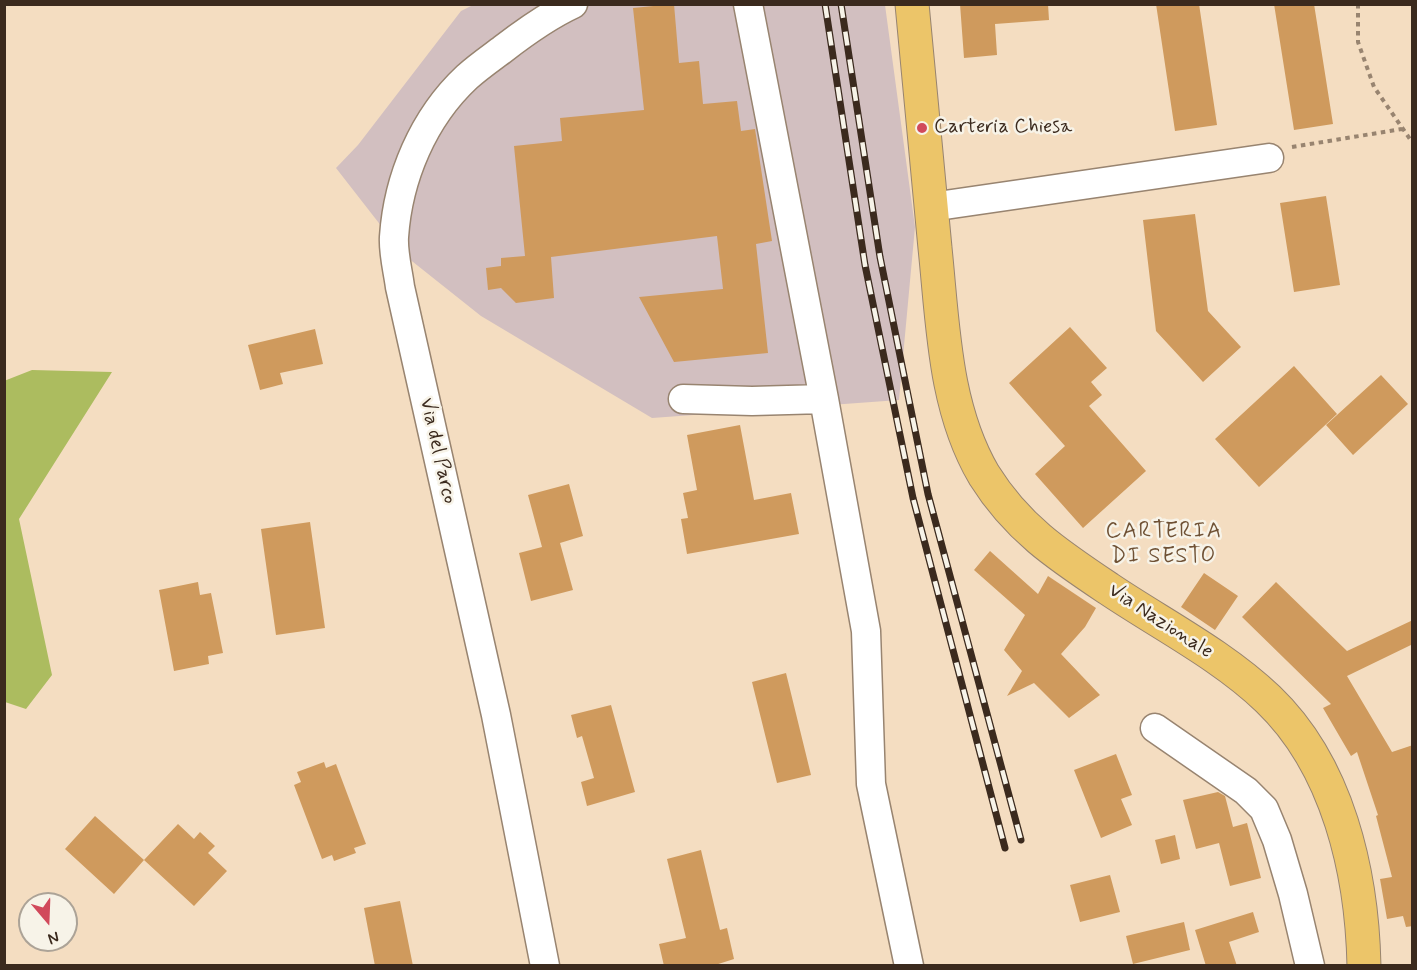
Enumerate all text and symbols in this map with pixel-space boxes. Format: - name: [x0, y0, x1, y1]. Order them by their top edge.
- place label: Carteria Chiesa: [934, 116, 1072, 140]
- marker: Carteria Chiesa: [915, 121, 929, 135]
- street label: Via del Parco: [413, 396, 461, 506]
- district label: CARTERIA DI SESTO: [1105, 519, 1223, 570]
- street label: Via Nazionale: [1103, 579, 1217, 665]
- north arrow: [18, 892, 78, 952]
- text: N: [45, 926, 62, 949]

